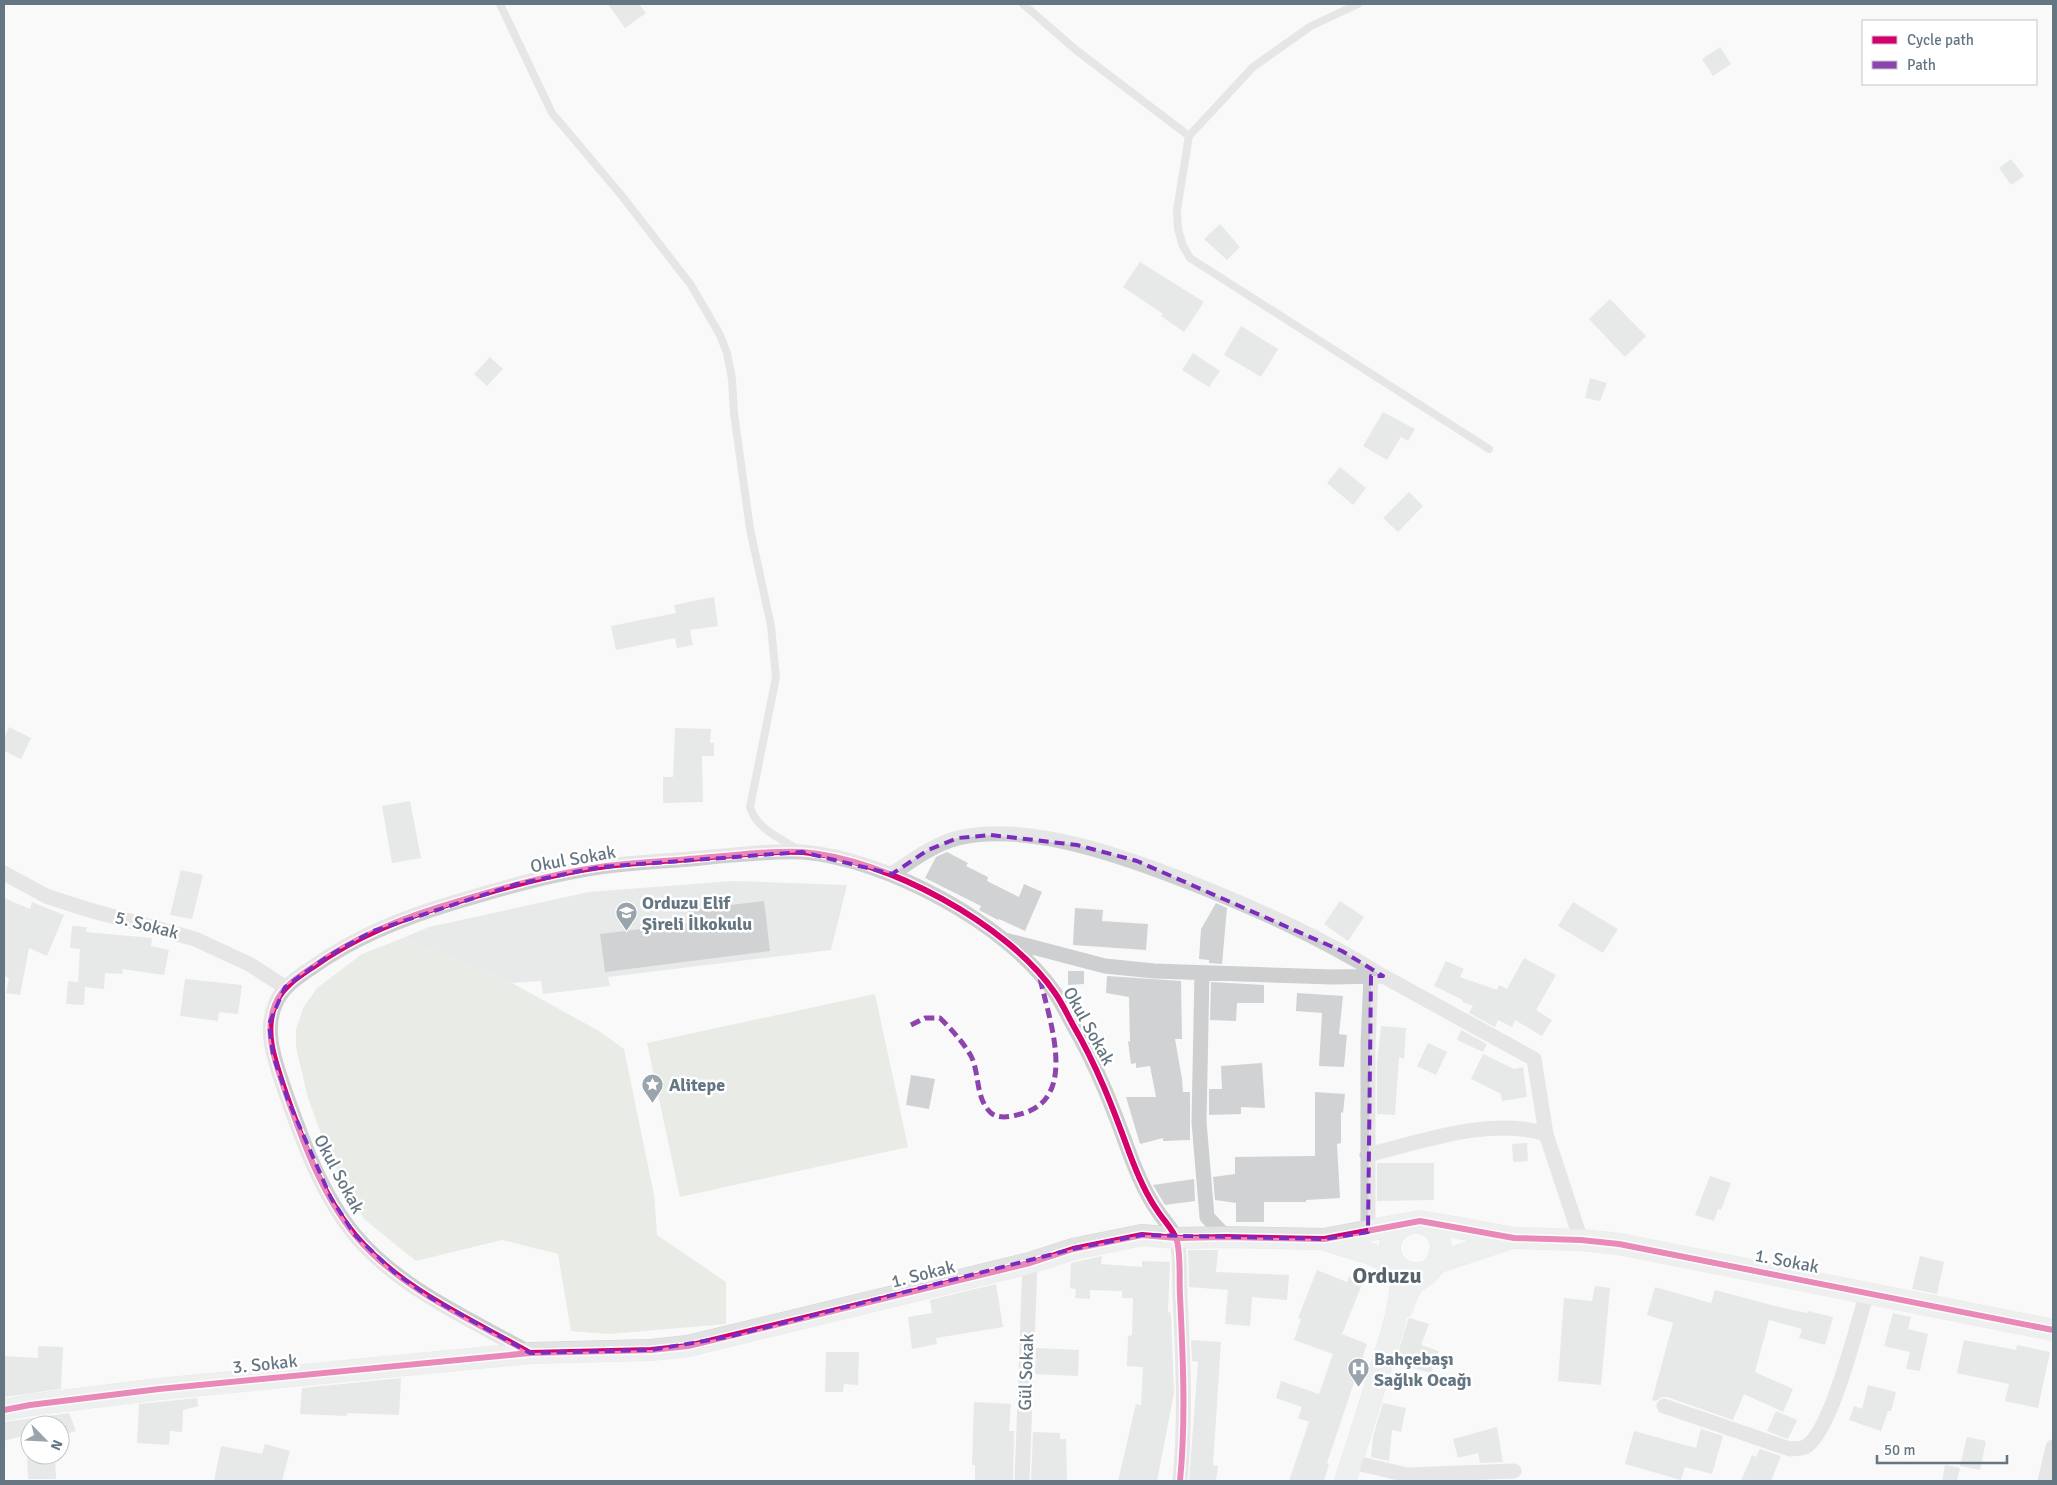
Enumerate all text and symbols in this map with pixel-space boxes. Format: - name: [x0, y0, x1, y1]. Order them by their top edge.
- legend: [1862, 20, 2037, 85]
- text: Cycle path: [1907, 31, 1974, 49]
- text: Path: [1907, 56, 1936, 74]
- street label: Okul Sokak: [529, 841, 617, 877]
- place label: Orduzu Elif Şireli İlkokulu: [642, 892, 752, 935]
- school or university icon: Orduzu Elif Şireli İlkokulu: [614, 901, 638, 932]
- street label: 5. Sokak: [113, 906, 181, 944]
- street label: Okul Sokak: [1058, 983, 1120, 1069]
- place icon: Alitepe: [641, 1073, 665, 1104]
- place label: Alitepe: [669, 1074, 725, 1096]
- street label: Okul Sokak: [309, 1131, 369, 1217]
- street label: 1. Sokak: [1753, 1244, 1821, 1278]
- street label: 1. Sokak: [889, 1255, 957, 1293]
- district label: Orduzu: [1352, 1262, 1422, 1289]
- street label: Gül Sokak: [1014, 1333, 1038, 1411]
- place label: Bahçebaşı Sağlık Ocağı: [1374, 1348, 1472, 1391]
- street label: 3. Sokak: [232, 1350, 298, 1378]
- hospital icon: Bahçebaşı Sağlık Ocağı: [1346, 1357, 1370, 1388]
- north arrow: [20, 1415, 70, 1465]
- scale bar: [1877, 1432, 2007, 1464]
- text: N: [47, 1437, 66, 1453]
- text: 50 m: [1884, 1441, 1915, 1459]

